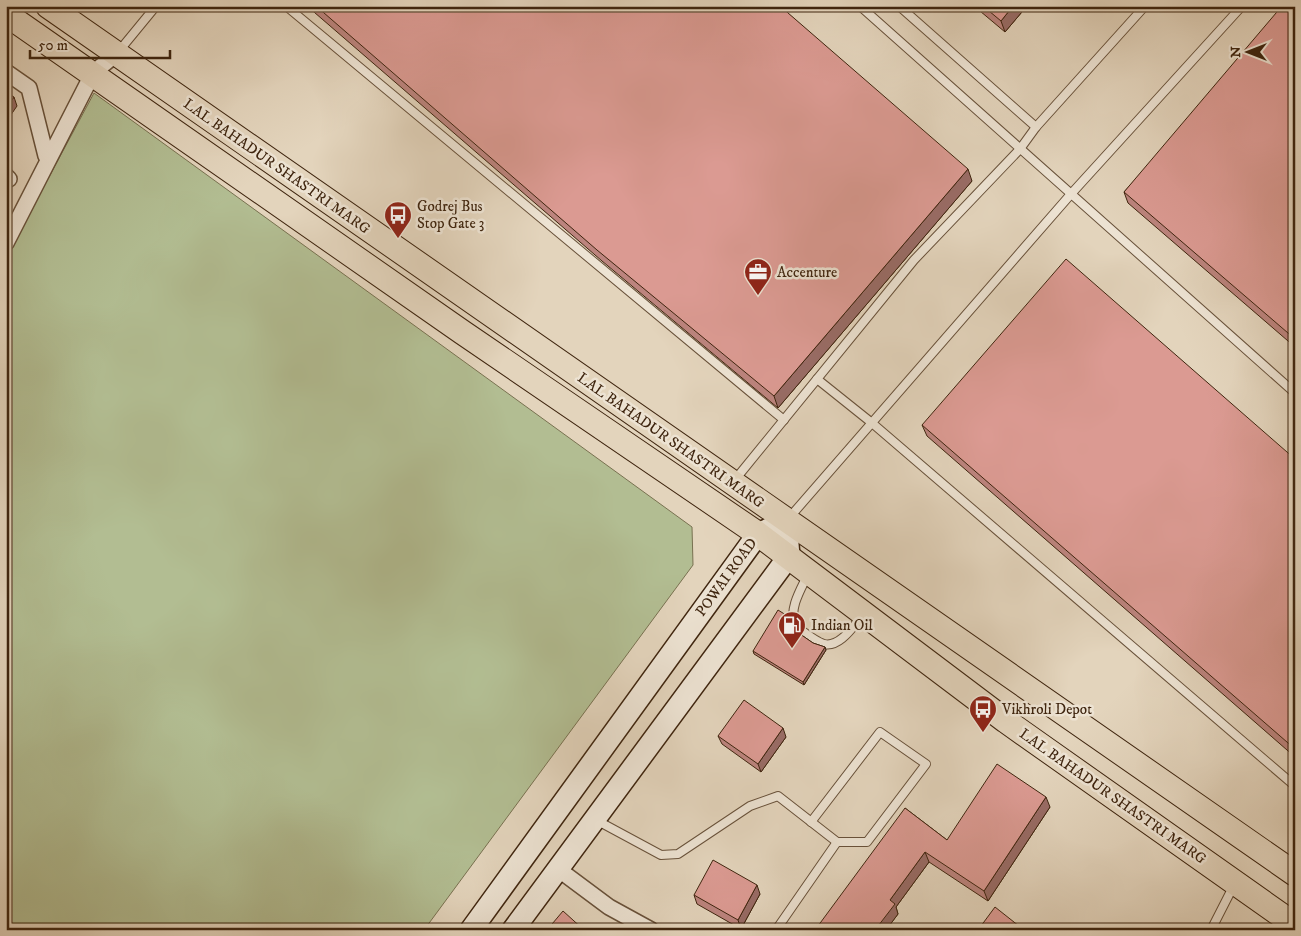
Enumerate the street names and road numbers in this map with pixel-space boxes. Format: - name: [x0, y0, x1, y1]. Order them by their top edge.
- street label: LAL BAHADUR SHASTRI MARG: [180, 94, 374, 239]
- street label: LAL BAHADUR SHASTRI MARG: [574, 368, 768, 513]
- street label: POWAI ROAD: [692, 534, 761, 620]
- street label: LAL BAHADUR SHASTRI MARG: [1016, 724, 1210, 869]

